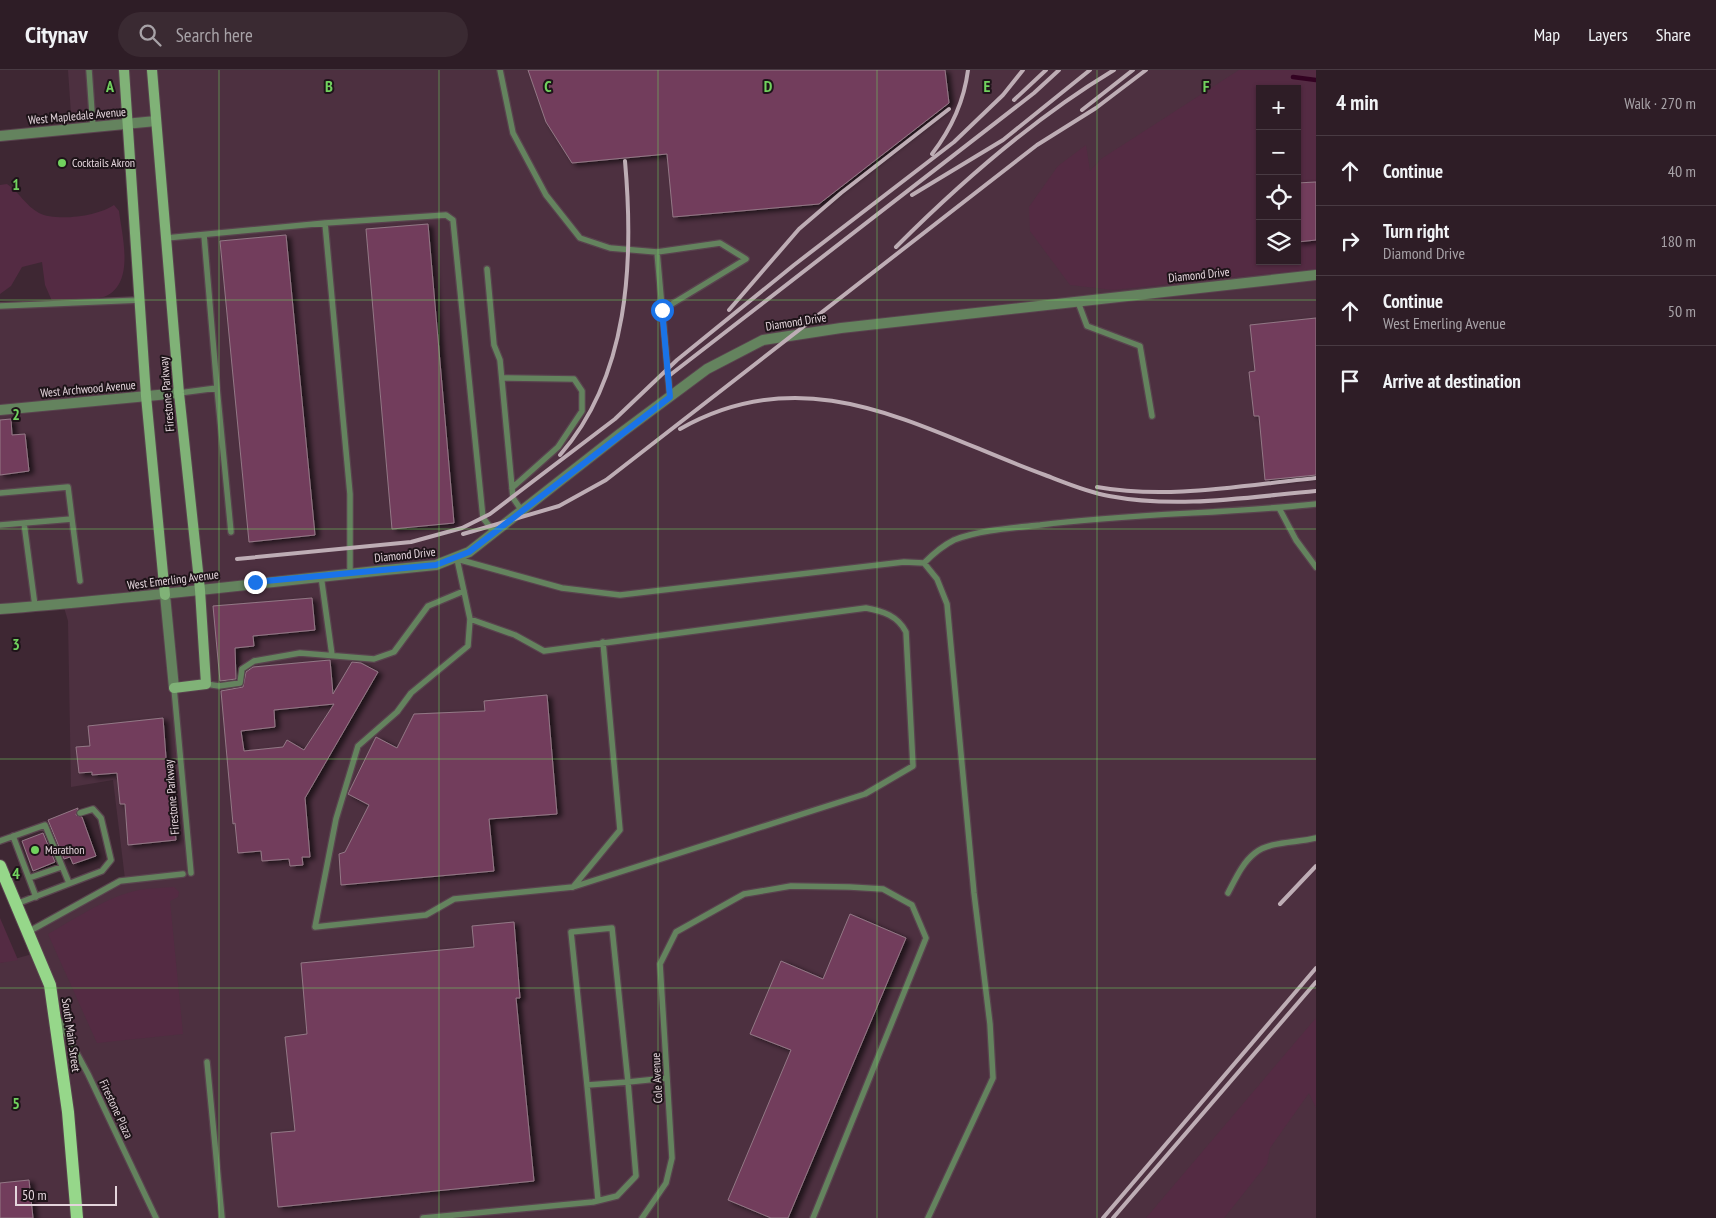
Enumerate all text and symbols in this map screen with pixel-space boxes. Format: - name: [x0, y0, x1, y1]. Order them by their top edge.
- search box: [118, 12, 468, 57]
- text: Citynav: [25, 19, 88, 50]
- icon: search: [136, 21, 164, 49]
- text: Search here: [176, 23, 253, 47]
- text: Map: [1534, 23, 1560, 46]
- text: Layers: [1588, 23, 1628, 46]
- text: Share: [1656, 23, 1691, 46]
- text: A: [105, 76, 115, 96]
- text: B: [325, 76, 333, 96]
- text: C: [544, 76, 552, 96]
- text: D: [764, 76, 773, 96]
- text: E: [984, 76, 991, 96]
- text: F: [1203, 76, 1210, 96]
- map controls: [1256, 85, 1301, 265]
- button: +: [1256, 85, 1301, 130]
- text: 4 min: [1336, 89, 1378, 116]
- text: Walk · 270 m: [1624, 93, 1696, 113]
- street label: West Mapledale Avenue: [27, 104, 127, 127]
- button: −: [1256, 130, 1301, 175]
- place label: Cocktails Akron: [72, 155, 135, 170]
- marker: Cocktails Akron: [56, 157, 68, 169]
- icon: ahead: [1336, 157, 1364, 185]
- text: Continue: [1383, 159, 1443, 183]
- text: 40 m: [1668, 161, 1696, 181]
- text: 1: [12, 174, 20, 194]
- button: locate: [1256, 175, 1301, 220]
- text: Turn right: [1383, 219, 1449, 243]
- button: layers: [1256, 220, 1301, 265]
- icon: right: [1336, 227, 1364, 255]
- text: 180 m: [1661, 231, 1696, 251]
- text: Diamond Drive: [1383, 243, 1465, 263]
- street label: Diamond Drive: [1168, 264, 1230, 285]
- text: Continue: [1383, 289, 1443, 313]
- icon: ahead: [1336, 297, 1364, 325]
- route start: [651, 299, 674, 322]
- text: 50 m: [1668, 301, 1696, 321]
- street label: Diamond Drive: [764, 309, 828, 334]
- text: West Emerling Avenue: [1383, 313, 1506, 333]
- street label: Firestone Parkway: [156, 355, 177, 432]
- icon: arrive: [1336, 367, 1364, 395]
- text: Arrive at destination: [1383, 369, 1521, 393]
- street label: West Archwood Avenue: [40, 377, 136, 400]
- text: 2: [12, 404, 20, 424]
- street label: Diamond Drive: [374, 544, 436, 565]
- street label: West Emerling Avenue: [126, 566, 220, 593]
- route end: [244, 571, 267, 594]
- text: 3: [12, 634, 20, 654]
- street label: Firestone Parkway: [161, 758, 182, 835]
- place label: Marathon: [45, 842, 85, 857]
- marker: Marathon: [29, 844, 41, 856]
- text: 4: [12, 863, 20, 883]
- street label: South Main Street: [59, 997, 84, 1073]
- street label: Cole Avenue: [648, 1052, 665, 1104]
- street label: Firestone Plaza: [96, 1077, 137, 1141]
- text: 5: [12, 1093, 20, 1113]
- scale bar: [15, 1183, 118, 1206]
- text: 50 m: [22, 1186, 47, 1204]

